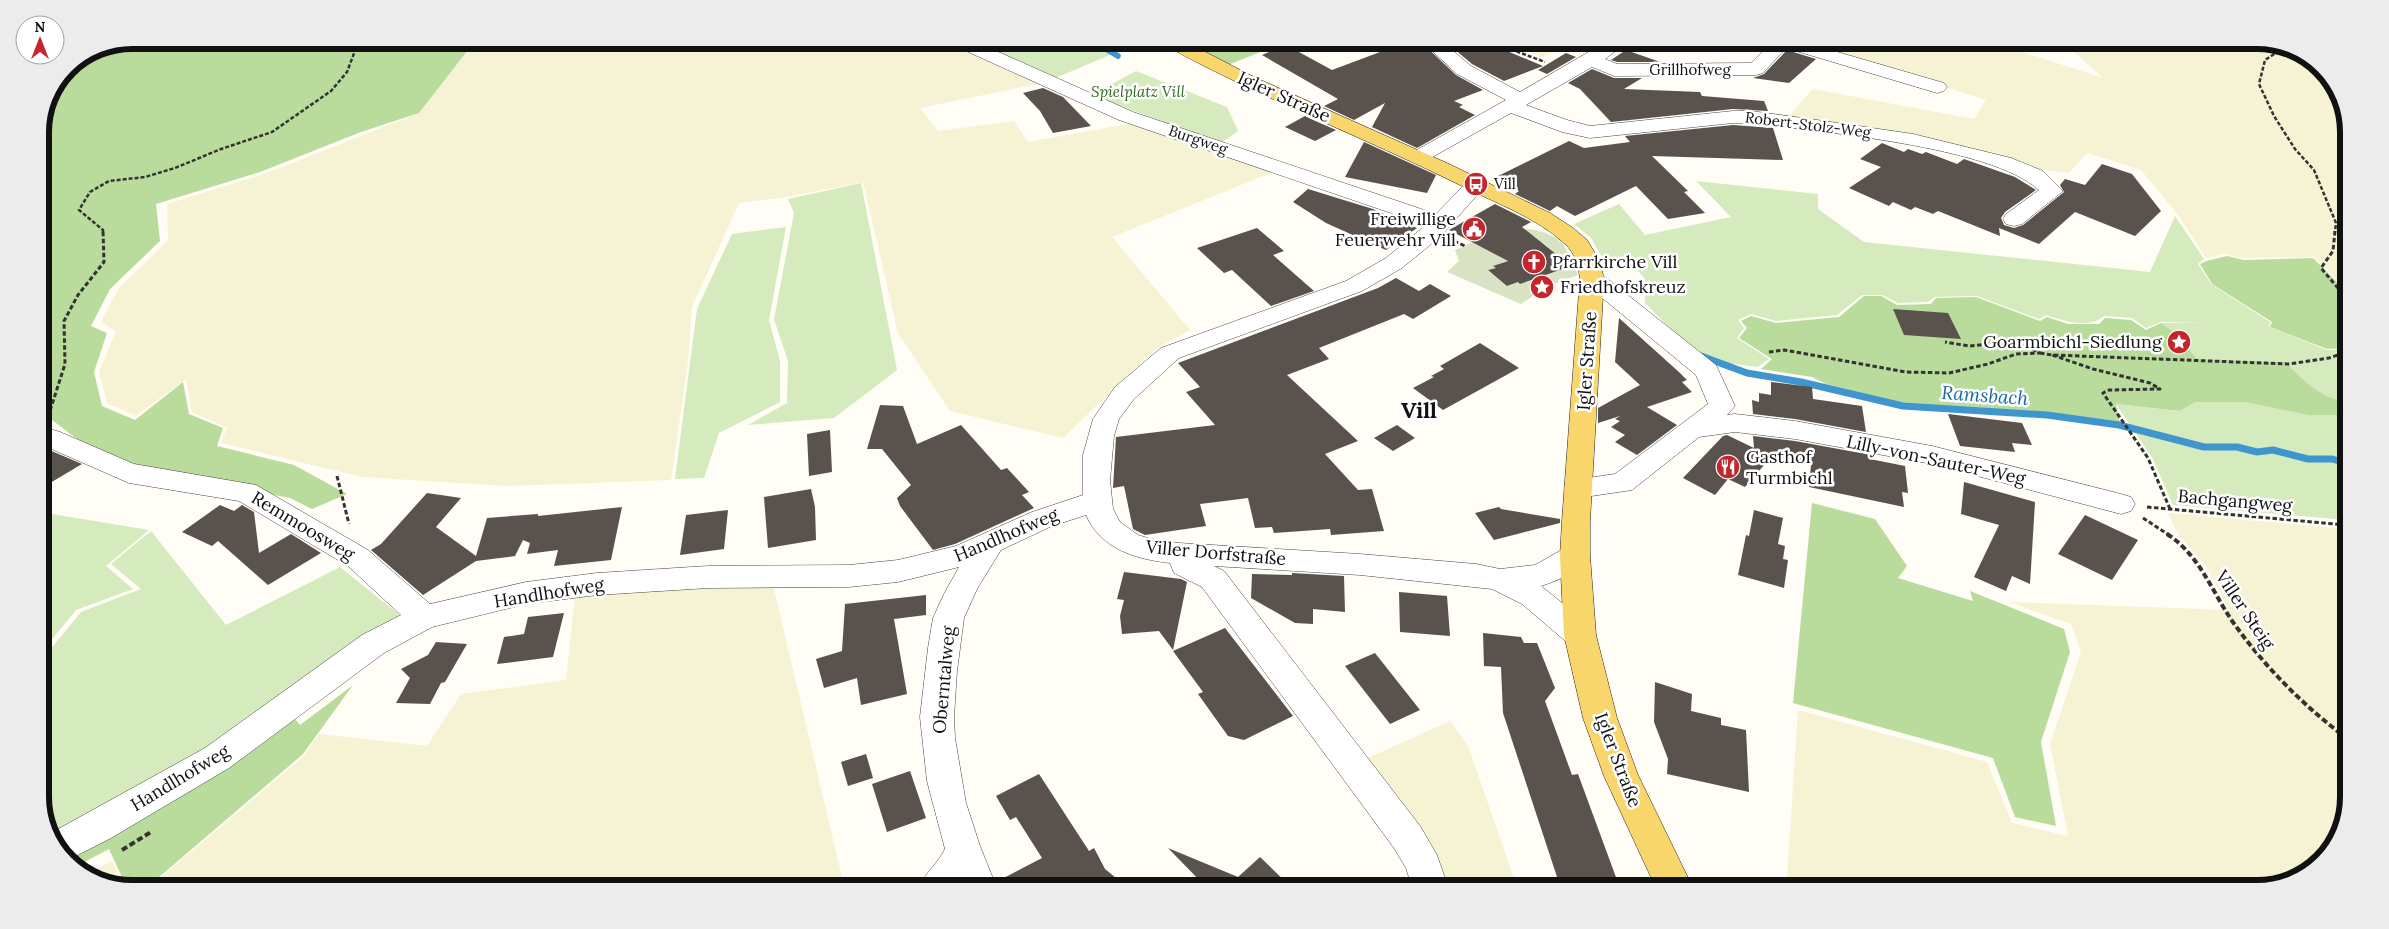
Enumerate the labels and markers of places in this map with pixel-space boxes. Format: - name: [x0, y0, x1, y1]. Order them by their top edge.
- bus stop icon: Vill: [1463, 171, 1489, 197]
- place label: Vill: [1493, 174, 1516, 193]
- place label: Freiwillige Feuerwehr Vill: [1335, 207, 1456, 251]
- public building icon: Freiwillige Feuerwehr Vill: [1461, 216, 1487, 242]
- church icon: Pfarrkirche Vill: [1521, 249, 1547, 275]
- place label: Pfarrkirche Vill: [1552, 250, 1677, 273]
- place icon: Friedhofskreuz: [1529, 274, 1555, 300]
- place label: Friedhofskreuz: [1560, 275, 1686, 298]
- place icon: Goarmbichl-Siedlung: [2166, 329, 2192, 355]
- place label: Goarmbichl-Siedlung: [1983, 330, 2163, 353]
- place label: Gasthof Turmbichl: [1746, 445, 1833, 489]
- restaurant icon: Gasthof Turmbichl: [1715, 454, 1741, 480]

